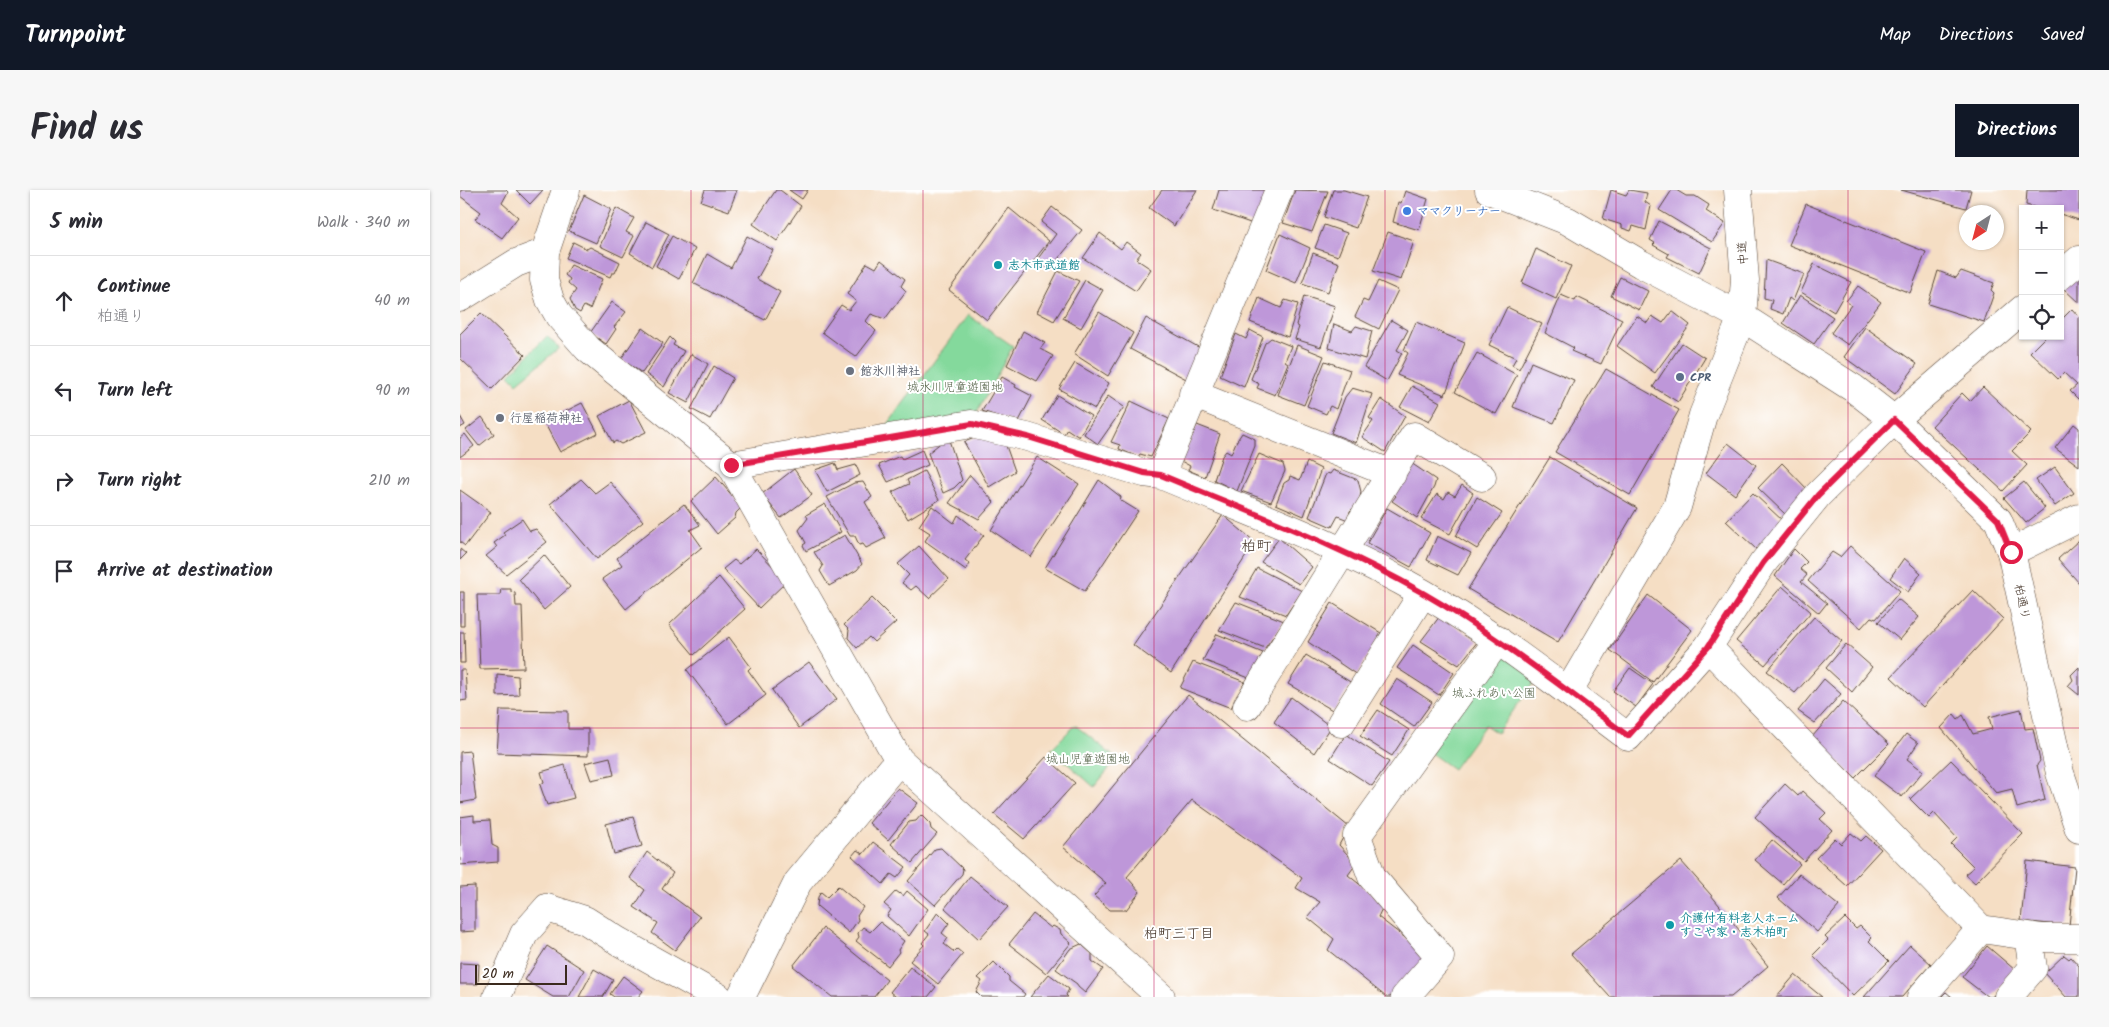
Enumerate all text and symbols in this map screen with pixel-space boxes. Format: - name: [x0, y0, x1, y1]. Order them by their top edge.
- text: Turnpoint: [25, 16, 126, 55]
- text: Map: [1879, 21, 1911, 50]
- text: Directions: [1939, 21, 2013, 50]
- text: Saved: [2041, 21, 2084, 50]
- text: Find us: [30, 102, 143, 158]
- button: Directions: [1955, 104, 2079, 157]
- place label: ママクリーナー: [1417, 202, 1501, 221]
- marker: ママクリーナー: [1401, 205, 1413, 217]
- north arrow: [1959, 205, 2004, 250]
- map controls: [2019, 205, 2064, 340]
- button: +: [2019, 205, 2064, 250]
- text: 5 min: [50, 206, 103, 239]
- text: Walk · 340 m: [317, 210, 410, 235]
- street label: 中道: [1732, 240, 1754, 266]
- button: −: [2019, 250, 2064, 295]
- place label: 志木市武道館: [1008, 256, 1080, 275]
- marker: 志木市武道館: [992, 259, 1004, 271]
- text: Continue: [97, 272, 170, 302]
- icon: ahead: [50, 287, 78, 315]
- text: 40 m: [374, 288, 410, 313]
- button: locate: [2019, 295, 2064, 340]
- text: 柏通り: [97, 304, 145, 329]
- place label: 館氷川神社: [860, 362, 920, 381]
- marker: 館氷川神社: [844, 365, 856, 377]
- place label: CPR: [1690, 368, 1711, 387]
- marker: CPR: [1674, 371, 1686, 383]
- text: Turn left: [97, 376, 172, 406]
- icon: left: [50, 377, 78, 405]
- text: 90 m: [375, 378, 410, 403]
- park label: 城氷川児童遊園地: [907, 378, 1003, 397]
- place label: 行屋稲荷神社: [510, 409, 582, 428]
- marker: 行屋稲荷神社: [494, 412, 506, 424]
- route end: [720, 454, 743, 477]
- text: Turn right: [97, 466, 182, 496]
- icon: right: [50, 467, 78, 495]
- text: 210 m: [369, 468, 410, 493]
- district label: 柏町: [1241, 535, 1272, 559]
- route start: [2000, 541, 2023, 564]
- text: Arrive at destination: [97, 556, 273, 586]
- icon: arrive: [50, 557, 78, 585]
- street label: 柏通り: [2009, 582, 2035, 622]
- park label: 城ふれあい公園: [1452, 684, 1536, 703]
- park label: 城山児童遊園地: [1046, 750, 1130, 769]
- place label: 介護付有料老人ホーム すこや家・志木柏町: [1680, 909, 1800, 942]
- marker: 介護付有料老人ホーム すこや家・志木柏町: [1664, 919, 1676, 931]
- district label: 柏町三丁目: [1144, 923, 1214, 945]
- scale bar: [475, 962, 568, 985]
- text: 20 m: [482, 963, 514, 985]

